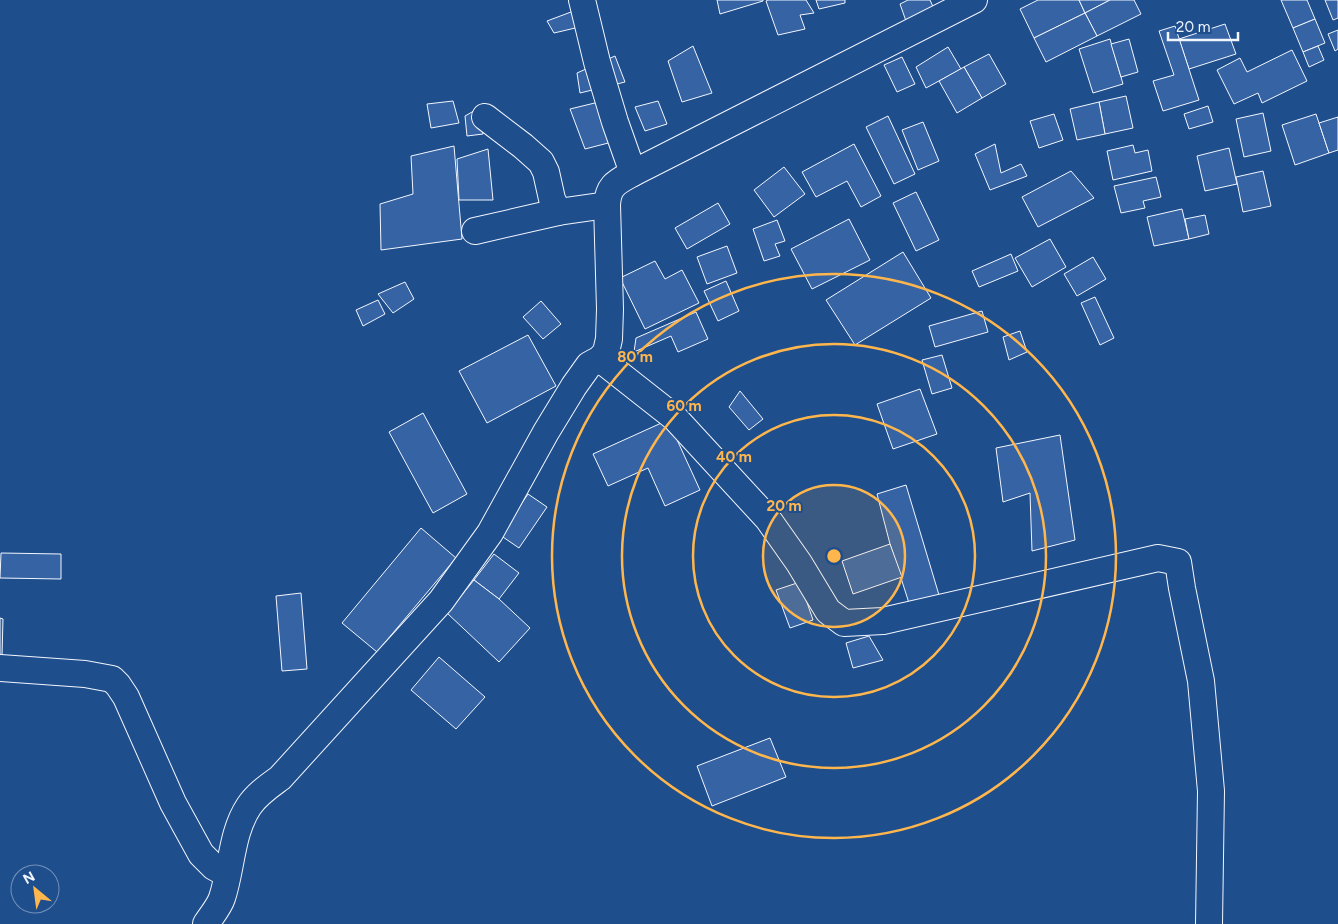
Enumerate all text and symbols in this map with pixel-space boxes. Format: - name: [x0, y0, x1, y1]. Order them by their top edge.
- scale bar: [1168, 10, 1238, 42]
- text: 20 m: [1176, 18, 1210, 36]
- text: 80 m: [617, 348, 653, 366]
- text: 60 m: [666, 397, 702, 415]
- text: 40 m: [716, 448, 752, 466]
- text: 20 m: [766, 497, 802, 515]
- centre of rings: [825, 547, 843, 565]
- north arrow: [10, 864, 60, 914]
- text: N: [20, 868, 38, 888]

